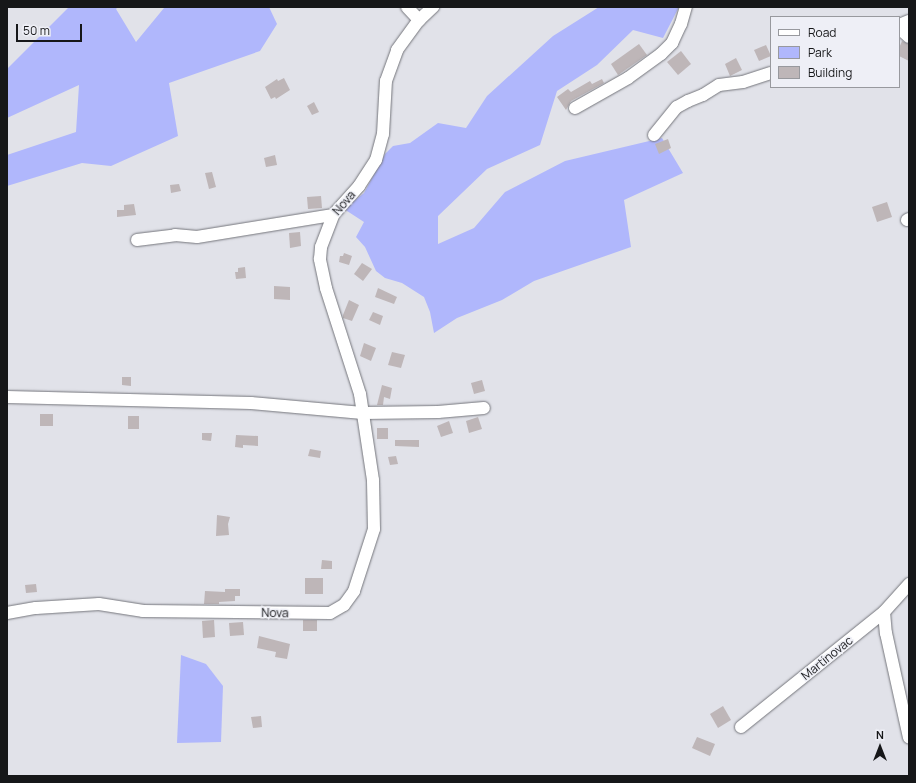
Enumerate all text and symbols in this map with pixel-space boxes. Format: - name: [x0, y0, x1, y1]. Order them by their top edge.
- scale bar: [18, 16, 84, 42]
- legend: [770, 16, 900, 88]
- text: 50 m: [23, 22, 50, 39]
- text: Road: [808, 24, 836, 41]
- text: Park: [808, 44, 832, 61]
- text: Building: [808, 64, 852, 81]
- street label: Nova: [330, 188, 358, 218]
- street label: Nova: [261, 606, 289, 620]
- street label: Martinovac: [799, 633, 855, 683]
- north arrow: [860, 727, 900, 767]
- text: N: [876, 727, 884, 742]

